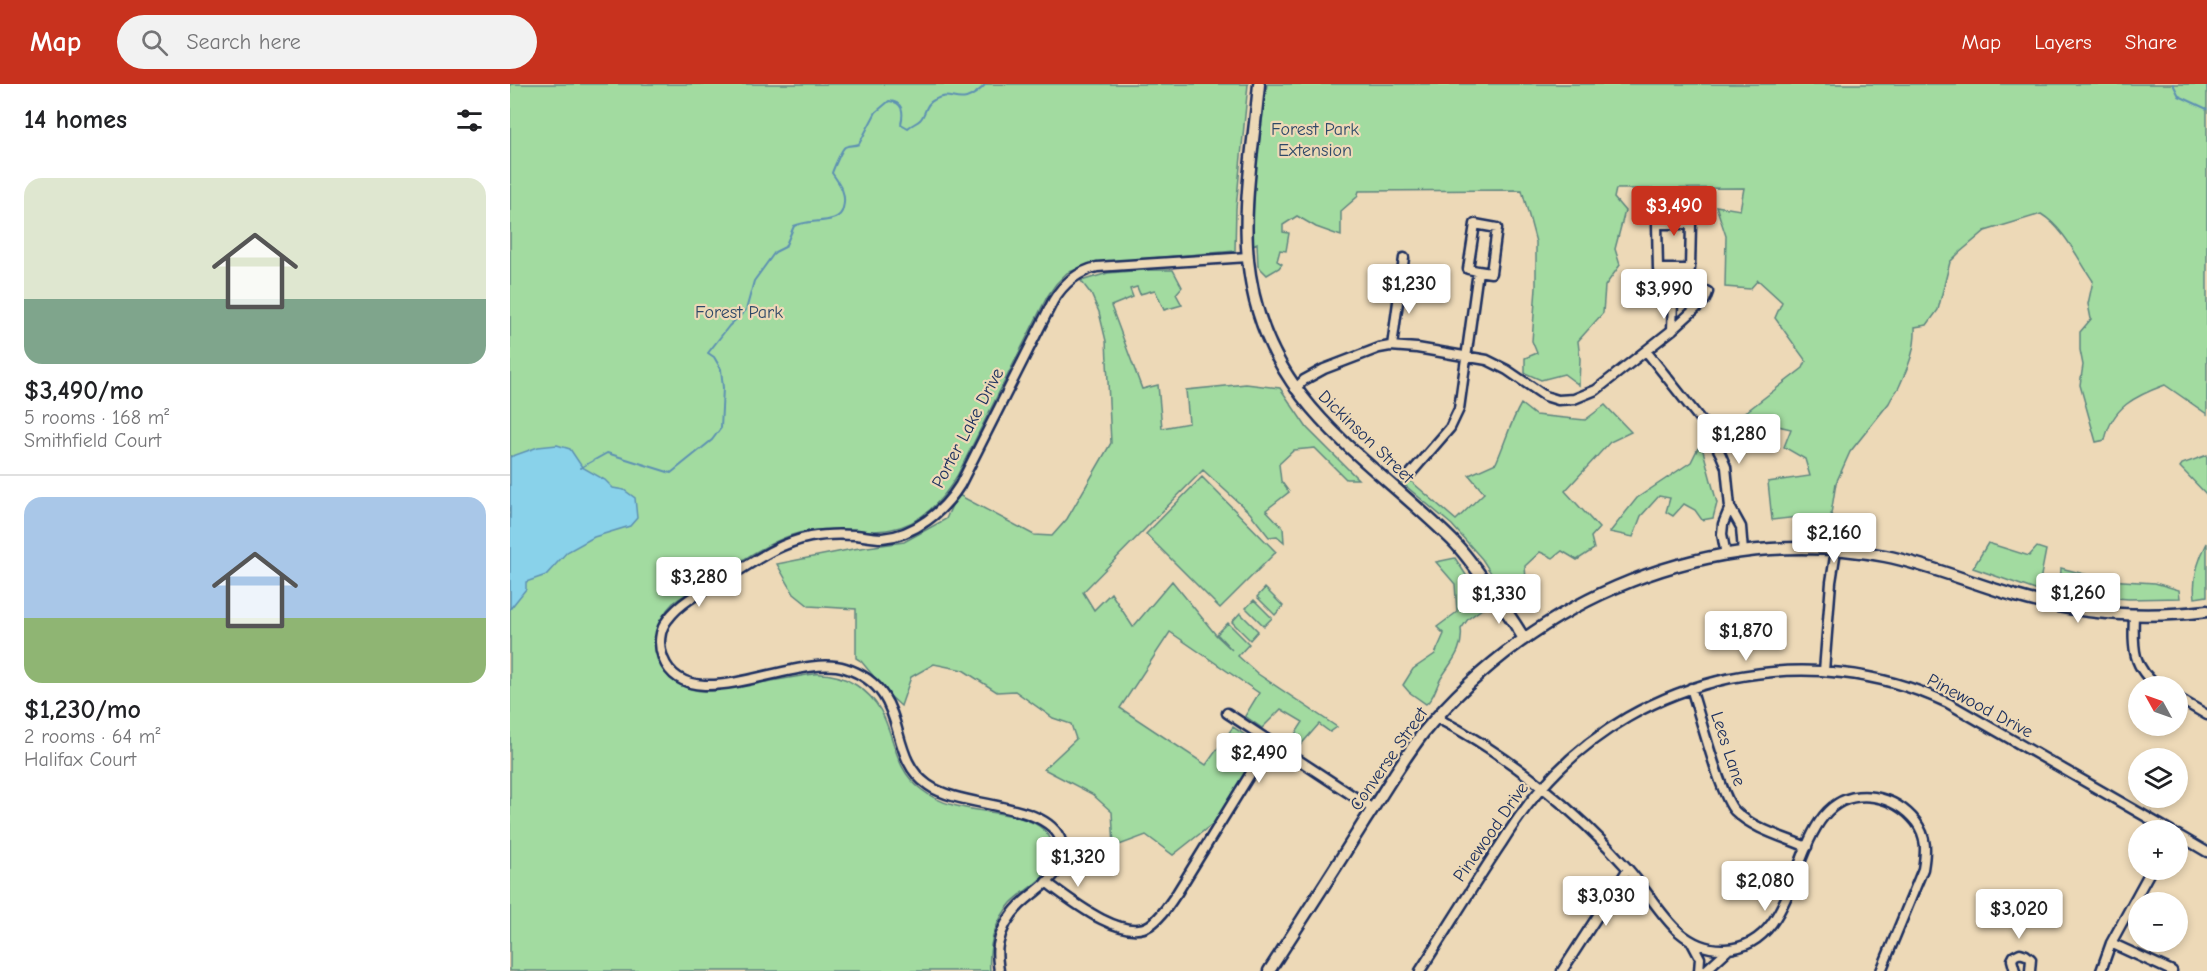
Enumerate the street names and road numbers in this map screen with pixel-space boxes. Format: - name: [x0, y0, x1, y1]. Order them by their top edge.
- street label: Porter Lake Drive: [928, 364, 1008, 492]
- street label: Dickinson Street: [1314, 386, 1419, 488]
- street label: Pinewood Drive: [1923, 669, 2037, 743]
- street label: Converse Street: [1346, 703, 1433, 815]
- street label: Lees Lane: [1706, 709, 1750, 789]
- street label: Pinewood Drive: [1449, 778, 1533, 886]

